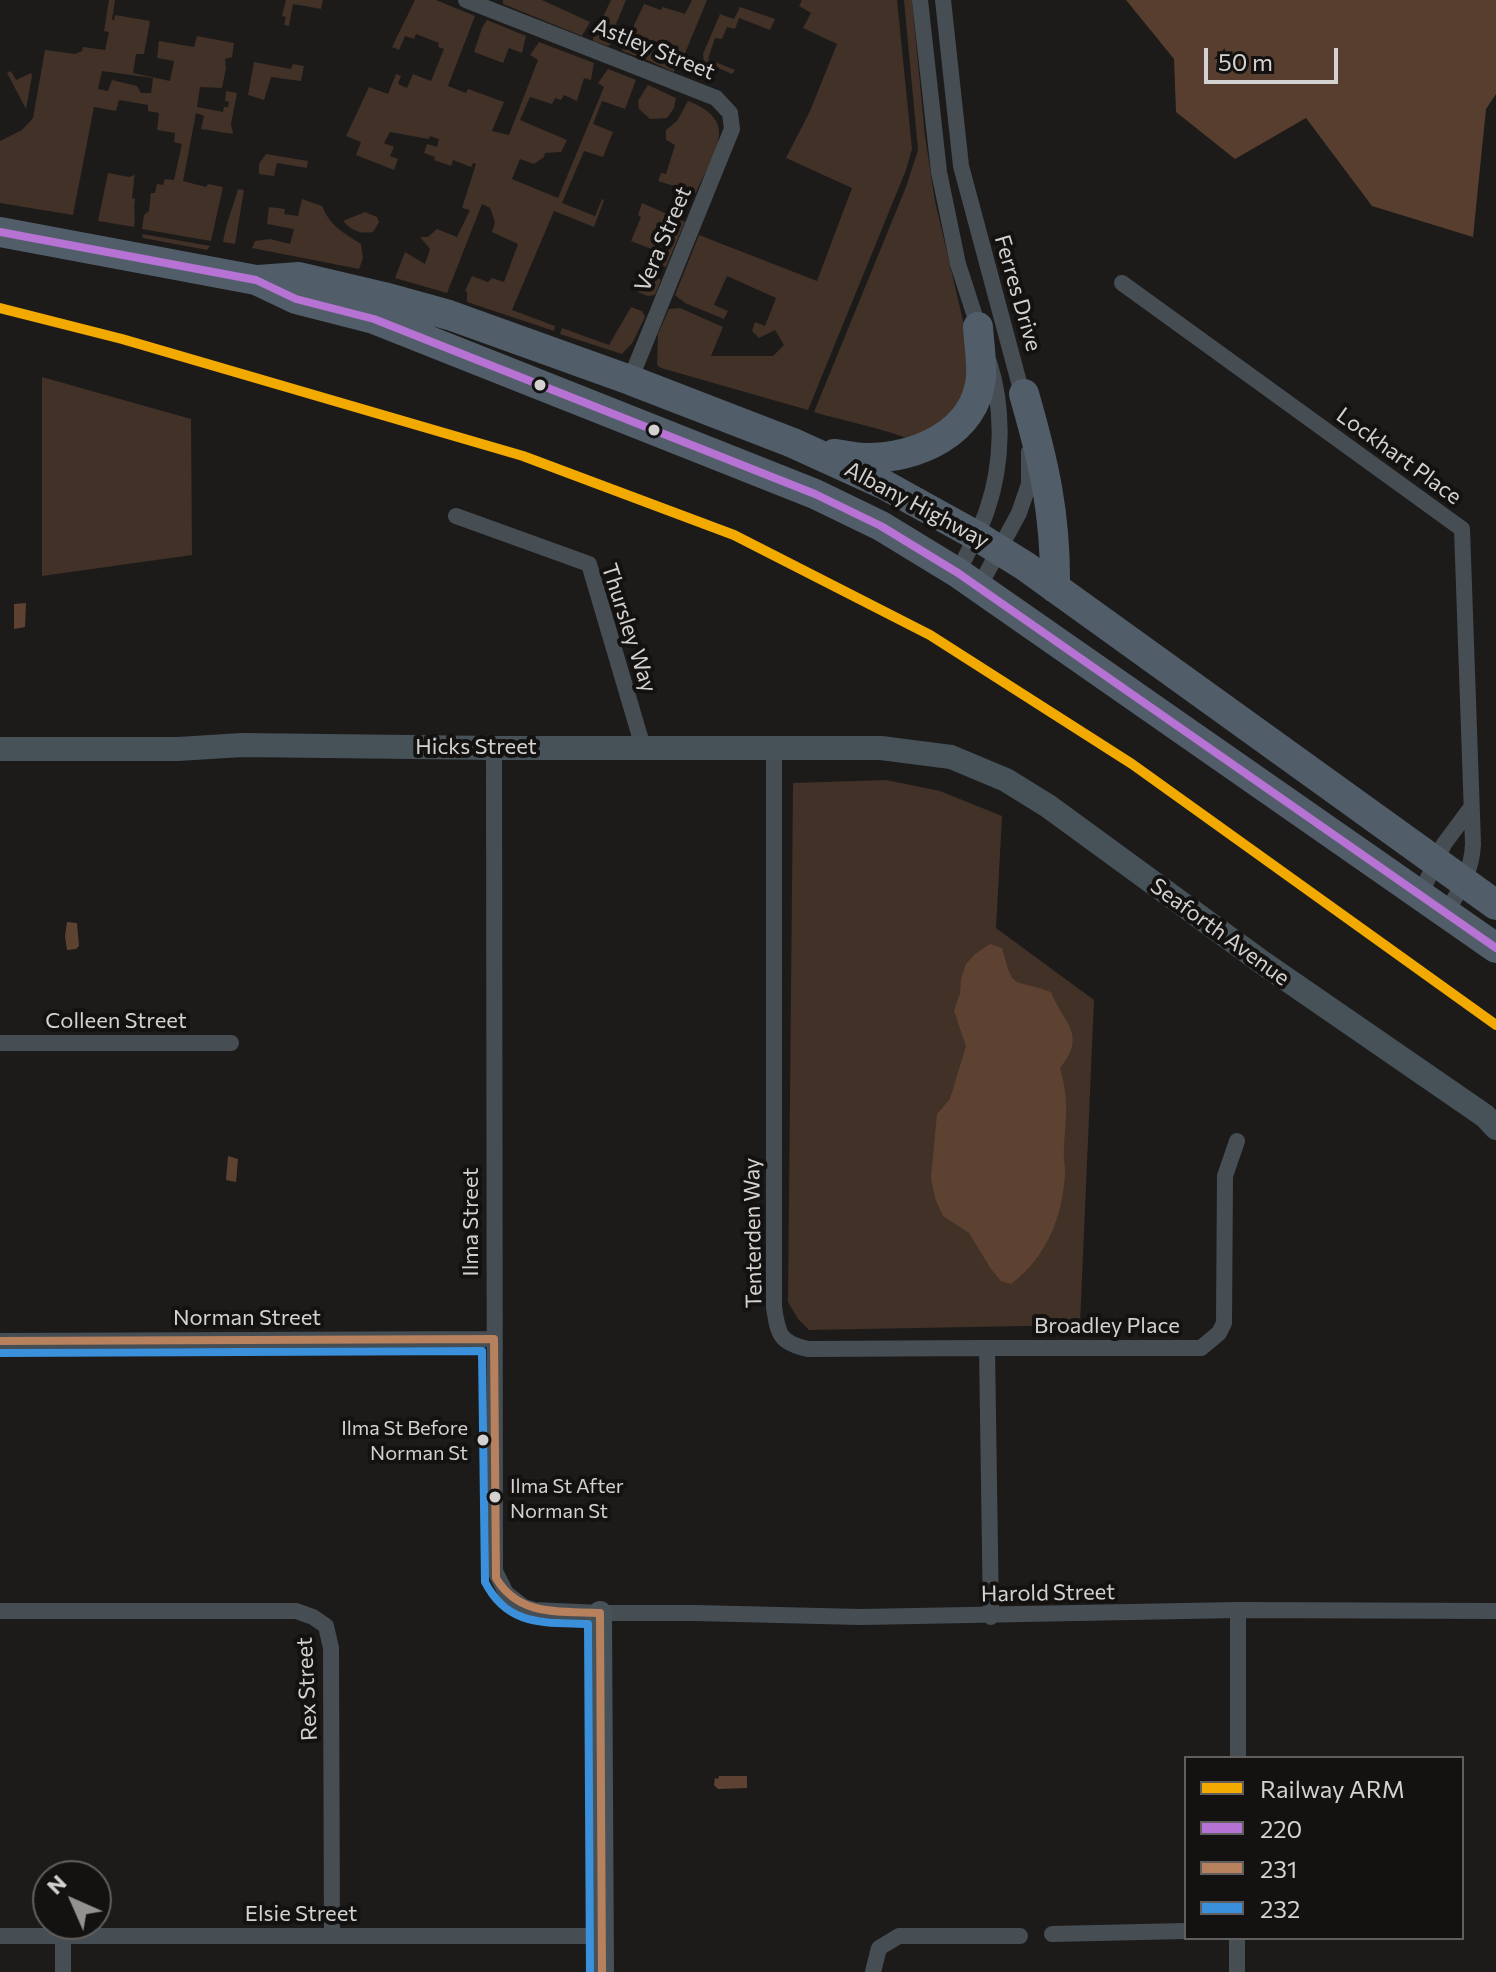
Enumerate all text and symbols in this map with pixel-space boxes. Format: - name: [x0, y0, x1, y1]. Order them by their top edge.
- street label: Astley Street: [589, 13, 719, 85]
- scale bar: [1208, 32, 1342, 82]
- text: 50 m: [1218, 47, 1273, 76]
- street label: Vera Street: [629, 182, 697, 296]
- street label: Ferres Drive: [989, 232, 1047, 354]
- unlabelled marker: [532, 377, 548, 393]
- street label: Lockhart Place: [1331, 402, 1467, 510]
- unlabelled marker: [646, 422, 662, 438]
- street label: Albany Highway: [840, 456, 994, 554]
- street label: Thursley Way: [596, 560, 662, 696]
- street label: Hicks Street: [415, 734, 537, 760]
- street label: Seaforth Avenue: [1145, 873, 1295, 991]
- street label: Colleen Street: [45, 1008, 187, 1034]
- street label: Tenterden Way: [738, 1158, 768, 1308]
- street label: Ilma Street: [458, 1168, 484, 1276]
- street label: Norman Street: [173, 1305, 321, 1331]
- street label: Broadley Place: [1034, 1313, 1180, 1339]
- place label: Ilma St Before Norman St: [341, 1416, 468, 1463]
- marker: Ilma St Before Norman St: [475, 1432, 491, 1448]
- place label: Ilma St After Norman St: [510, 1474, 624, 1521]
- marker: Ilma St After Norman St: [487, 1489, 503, 1505]
- street label: Harold Street: [981, 1579, 1115, 1607]
- street label: Rex Street: [291, 1637, 323, 1741]
- legend: [1184, 1756, 1464, 1940]
- text: Railway ARM: [1260, 1774, 1405, 1803]
- text: 220: [1260, 1814, 1302, 1843]
- text: 231: [1260, 1854, 1297, 1883]
- north arrow: [32, 1860, 112, 1940]
- text: N: [41, 1869, 71, 1899]
- text: 232: [1260, 1894, 1300, 1923]
- street label: Elsie Street: [245, 1901, 357, 1927]

